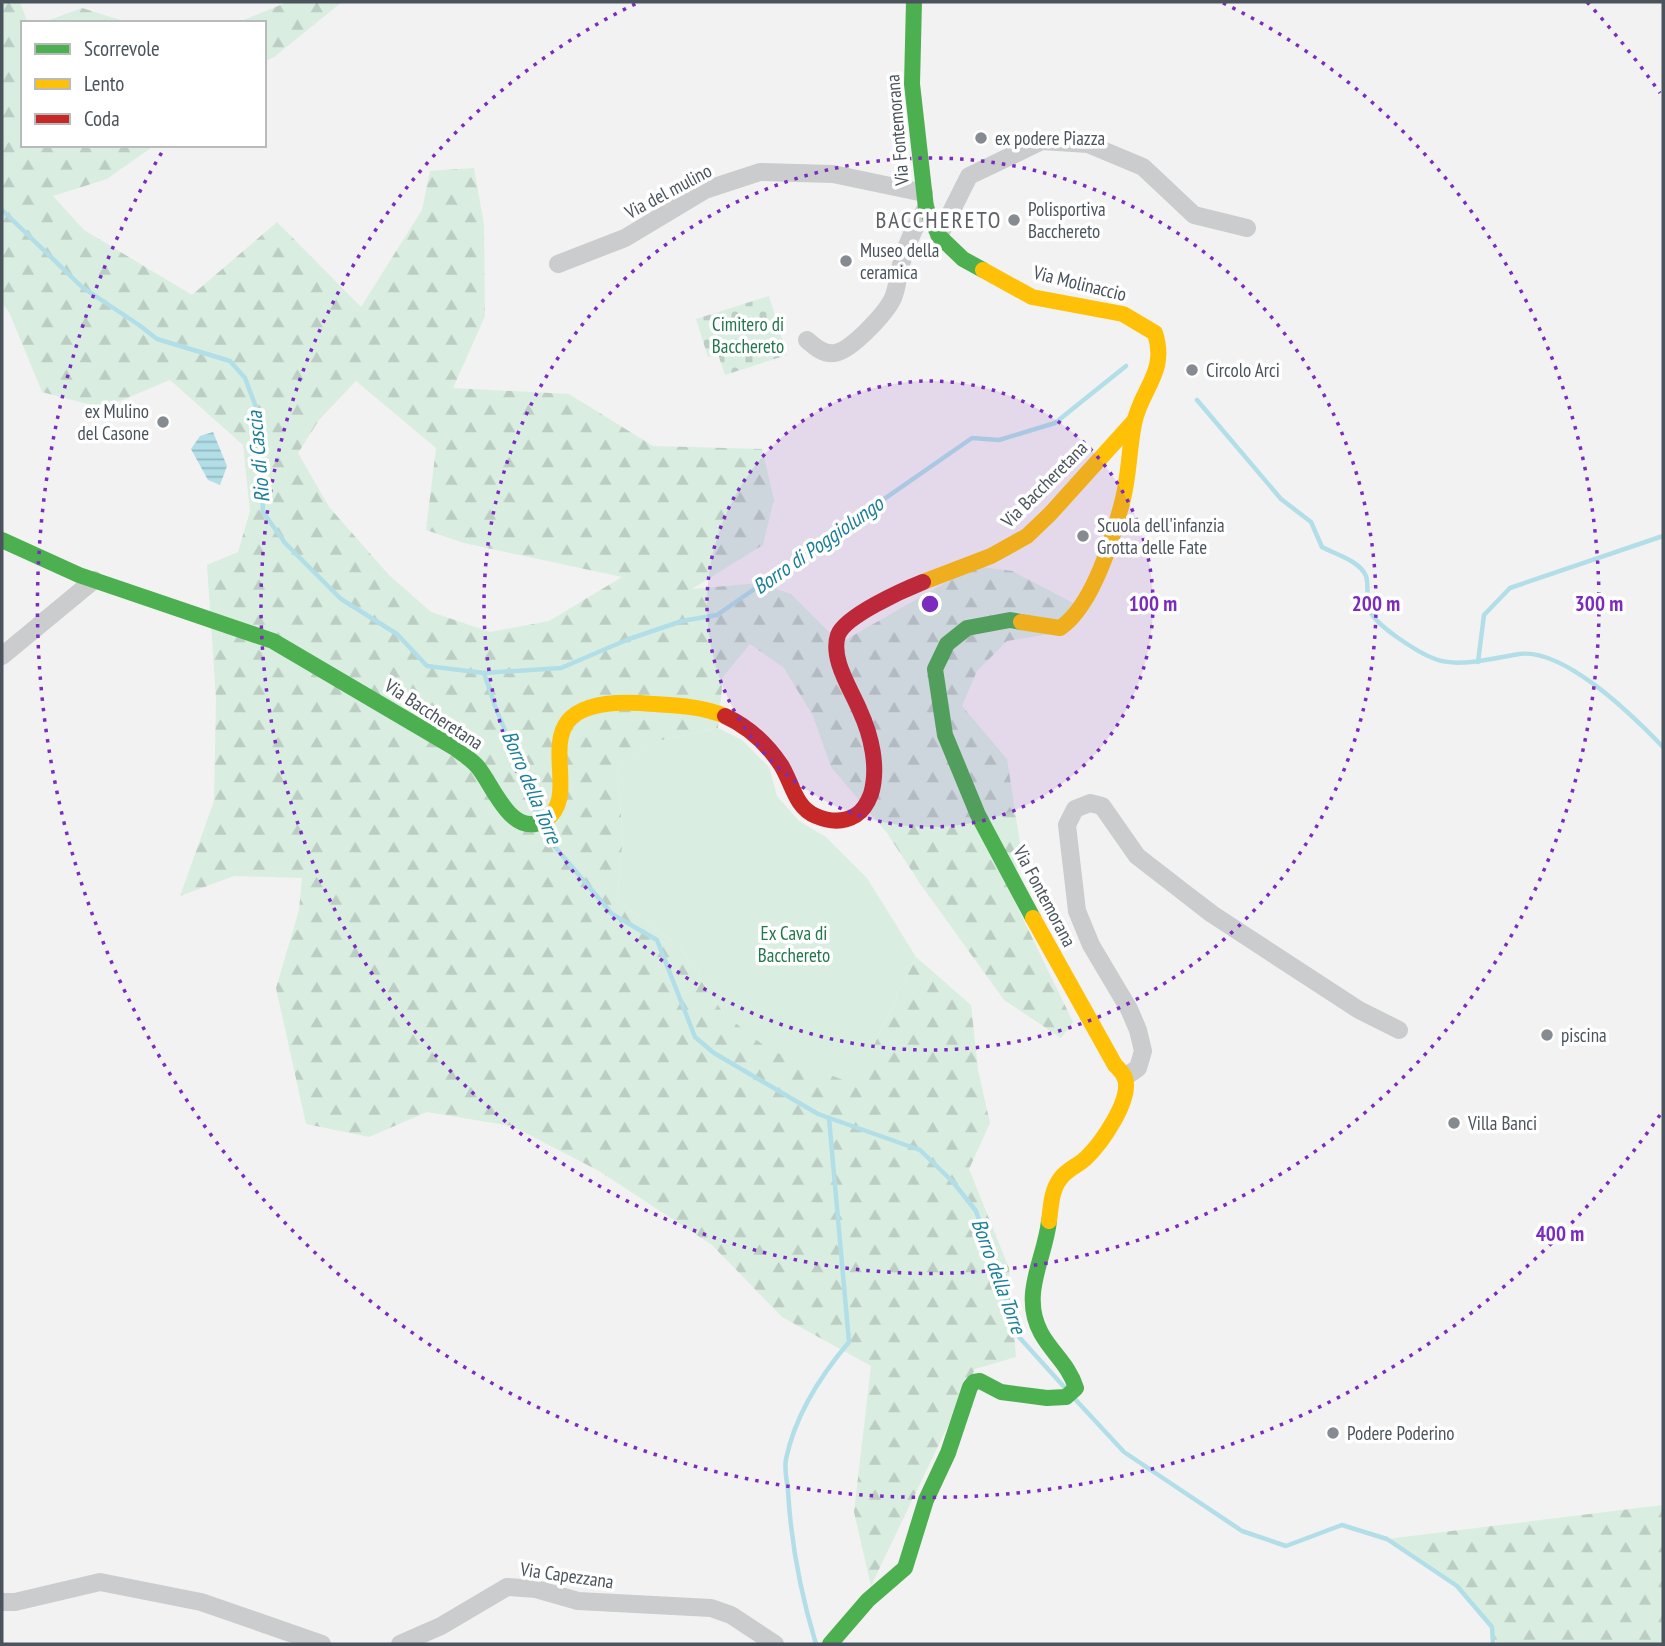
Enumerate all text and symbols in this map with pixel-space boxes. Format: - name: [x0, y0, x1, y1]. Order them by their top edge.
- legend: [21, 21, 266, 147]
- text: Scorrevole: [84, 35, 160, 62]
- text: Lento: [84, 70, 124, 97]
- street label: Via Fontemorana: [880, 74, 914, 187]
- text: Coda: [84, 105, 120, 132]
- place label: ex podere Piazza: [995, 126, 1105, 150]
- marker: ex podere Piazza: [973, 130, 989, 146]
- street label: Via del mulino: [620, 158, 715, 224]
- place label: Polisportiva Bacchereto: [1028, 197, 1106, 243]
- district label: BACCHERETO: [876, 205, 1002, 234]
- marker: Polisportiva Bacchereto: [1006, 212, 1022, 228]
- place label: Museo della ceramica: [860, 238, 939, 284]
- marker: Museo della ceramica: [838, 253, 854, 269]
- street label: Via Molinaccio: [1030, 260, 1129, 306]
- park label: Cimitero di Bacchereto: [712, 312, 784, 358]
- place label: Circolo Arci: [1206, 358, 1280, 382]
- marker: Circolo Arci: [1184, 362, 1200, 378]
- place label: ex Mulino del Casone: [78, 399, 149, 445]
- water label: Rio di Cascia: [240, 409, 275, 504]
- marker: ex Mulino del Casone: [155, 414, 171, 430]
- street label: Via Baccheretana: [995, 436, 1092, 533]
- water label: Borro di Poggiolungo: [748, 489, 890, 600]
- place label: Scuola dell'infanzia Grotta delle Fate: [1097, 513, 1225, 559]
- marker: Scuola dell'infanzia Grotta delle Fate: [1075, 528, 1091, 544]
- text: 100 m: [1129, 590, 1177, 617]
- text: 200 m: [1352, 590, 1400, 617]
- text: 300 m: [1575, 590, 1623, 617]
- centre of rings: [918, 592, 942, 616]
- street label: Via Baccheretana: [380, 673, 488, 755]
- water label: Borro della Torre: [496, 726, 568, 849]
- street label: Via Fontemorana: [1008, 840, 1082, 951]
- park label: Ex Cava di Bacchereto: [758, 921, 830, 967]
- place label: piscina: [1561, 1023, 1607, 1047]
- marker: piscina: [1539, 1027, 1555, 1043]
- place label: Villa Banci: [1467, 1111, 1537, 1135]
- marker: Villa Banci: [1446, 1115, 1462, 1131]
- water label: Borro della Torre: [966, 1215, 1033, 1338]
- text: 400 m: [1536, 1220, 1584, 1247]
- place label: Podere Poderino: [1347, 1421, 1455, 1445]
- marker: Podere Poderino: [1325, 1425, 1341, 1441]
- street label: Via Capezzana: [518, 1556, 615, 1593]

